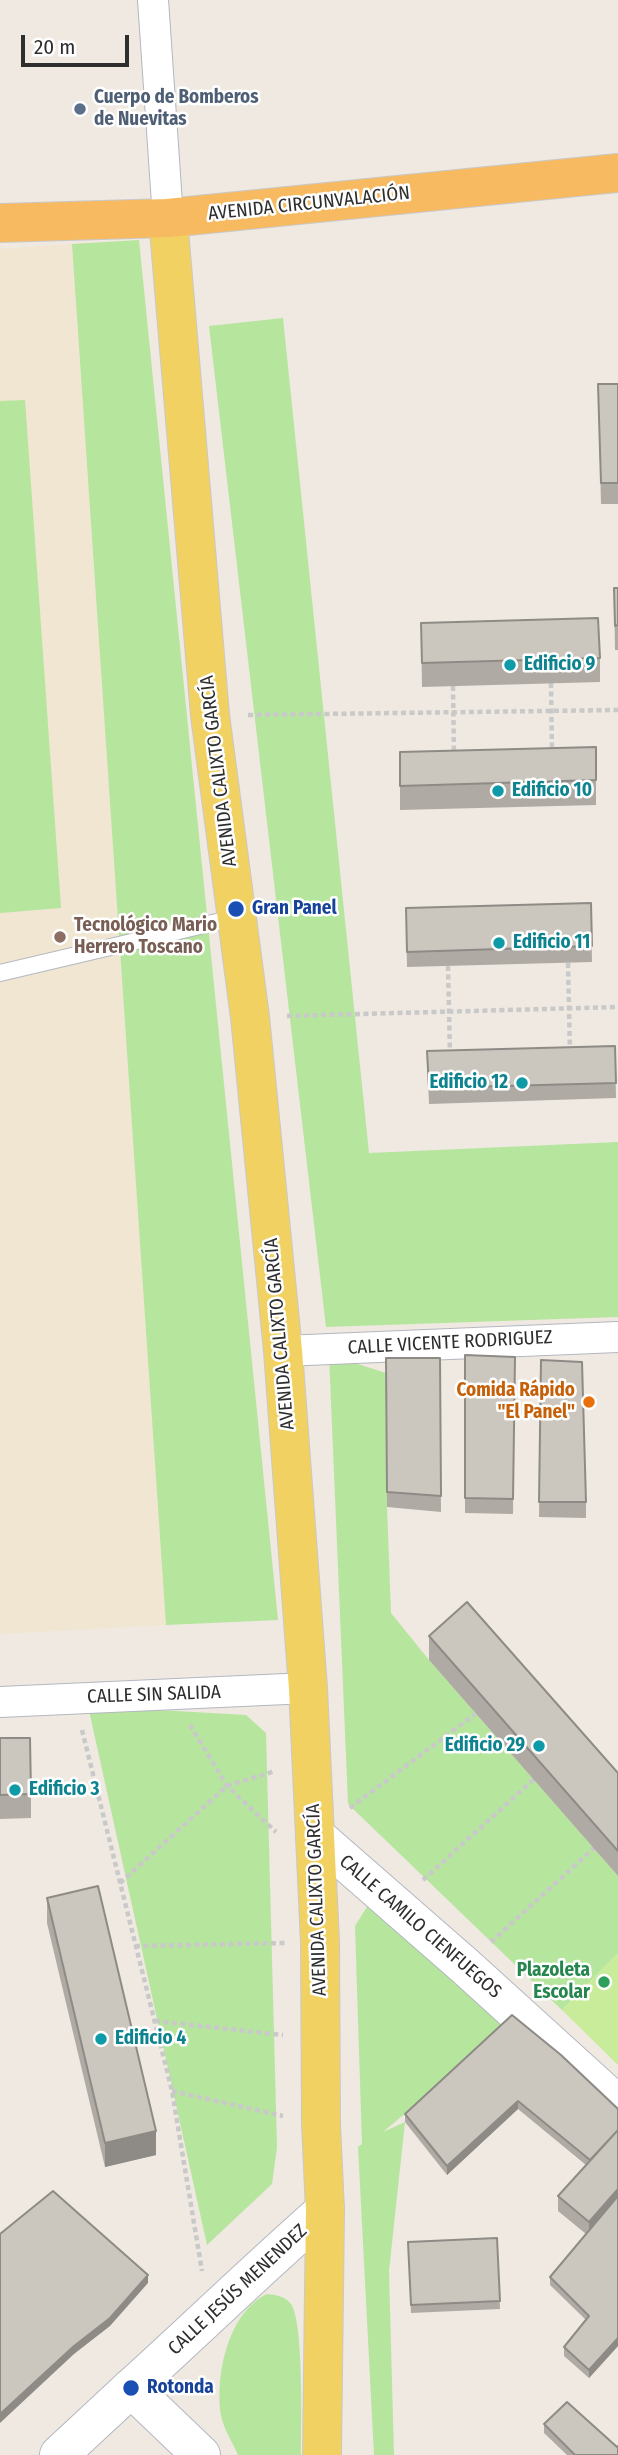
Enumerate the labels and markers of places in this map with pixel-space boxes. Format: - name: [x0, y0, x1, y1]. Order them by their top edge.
- place label: Cuerpo de Bomberos de Nuevitas: [94, 87, 259, 131]
- marker: Cuerpo de Bomberos de Nuevitas: [72, 101, 88, 117]
- place label: Edificio 9: [524, 654, 595, 676]
- marker: Edificio 9: [502, 657, 518, 673]
- place label: Edificio 10: [512, 780, 592, 802]
- marker: Edificio 10: [490, 783, 506, 799]
- place label: Gran Panel: [252, 898, 337, 920]
- marker: Gran Panel: [226, 899, 246, 919]
- place label: Tecnológico Mario Herrero Toscano: [74, 915, 217, 959]
- marker: Tecnológico Mario Herrero Toscano: [52, 929, 68, 945]
- place label: Edificio 11: [513, 932, 590, 954]
- marker: Edificio 11: [491, 935, 507, 951]
- place label: Edificio 12: [430, 1072, 508, 1094]
- marker: Edificio 12: [514, 1075, 530, 1091]
- place label: Comida Rápido "El Panel": [456, 1380, 575, 1424]
- marker: Comida Rápido "El Panel": [581, 1394, 597, 1410]
- place label: Edificio 29: [445, 1735, 525, 1757]
- marker: Edificio 29: [531, 1738, 547, 1754]
- place label: Edificio 3: [29, 1779, 100, 1801]
- marker: Edificio 3: [7, 1782, 23, 1798]
- place label: Plazoleta Escolar: [517, 1960, 590, 2004]
- marker: Plazoleta Escolar: [596, 1974, 612, 1990]
- place label: Edificio 4: [115, 2028, 186, 2050]
- marker: Edificio 4: [93, 2031, 109, 2047]
- place label: Rotonda: [147, 2377, 214, 2399]
- marker: Rotonda: [121, 2378, 141, 2398]

